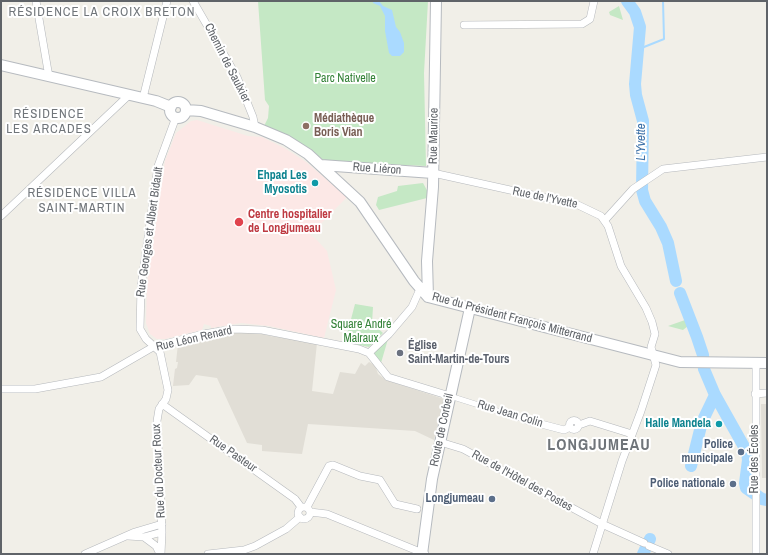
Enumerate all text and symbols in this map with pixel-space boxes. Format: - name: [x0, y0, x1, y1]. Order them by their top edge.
- district label: RÉSIDENCE LA CROIX BRETON: [8, 5, 196, 21]
- street label: Chemin de Saulxier: [201, 21, 253, 105]
- park label: Parc Nativelle: [314, 72, 376, 86]
- district label: RÉSIDENCE LES ARCADES: [6, 107, 92, 138]
- street label: Rue Maurice: [426, 108, 442, 164]
- place label: Médiathèque Boris Vian: [314, 112, 374, 140]
- marker: Médiathèque Boris Vian: [301, 121, 311, 131]
- water label: L'Yvette: [634, 123, 650, 161]
- street label: Rue Liéron: [352, 160, 402, 178]
- street label: Rue Georges et Albert Bidault: [134, 166, 166, 298]
- place label: Ehpad Les Myosotis: [257, 169, 307, 197]
- marker: Ehpad Les Myosotis: [310, 178, 320, 188]
- street label: Rue de l'Yvette: [511, 184, 579, 212]
- district label: RÉSIDENCE VILLA SAINT-MARTIN: [27, 186, 137, 217]
- place label: Centre hospitalier de Longjumeau: [248, 208, 332, 236]
- marker: Centre hospitalier de Longjumeau: [233, 216, 245, 228]
- street label: Rue du Président François Mitterrand: [430, 290, 594, 346]
- park label: Square André Malraux: [331, 318, 391, 346]
- street label: Rue Léon Renard: [155, 323, 233, 355]
- place label: Église Saint-Martin-de-Tours: [408, 339, 510, 367]
- marker: Église Saint-Martin-de-Tours: [395, 348, 405, 358]
- street label: Route de Corbeil: [427, 392, 457, 468]
- street label: Rue Jean Colin: [475, 397, 545, 431]
- place label: Halle Mandela: [645, 417, 711, 431]
- marker: Halle Mandela: [714, 419, 724, 429]
- street label: Rue du Docteur Roux: [149, 423, 169, 519]
- street label: Rue des Écoles: [748, 425, 762, 493]
- street label: Rue Pasteur: [206, 432, 260, 476]
- district label: LONGJUMEAU: [547, 436, 651, 456]
- place label: Police municipale: [682, 438, 733, 466]
- street label: Rue de l'Hôtel des Postes: [469, 447, 575, 515]
- marker: Police municipale: [736, 447, 746, 457]
- place label: Police nationale: [650, 477, 725, 491]
- marker: Police nationale: [728, 479, 738, 489]
- place label: Longjumeau: [426, 492, 484, 506]
- marker: Longjumeau: [487, 494, 497, 504]

